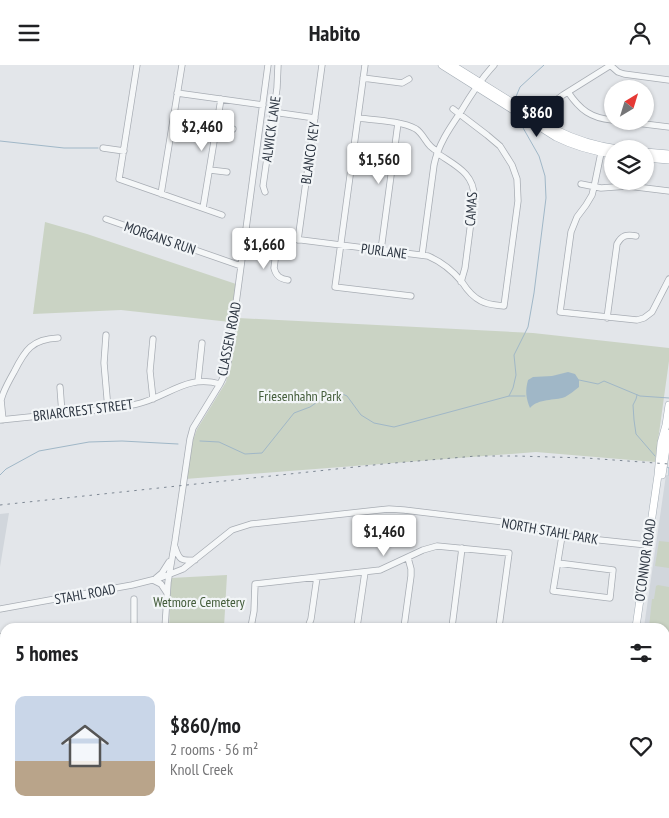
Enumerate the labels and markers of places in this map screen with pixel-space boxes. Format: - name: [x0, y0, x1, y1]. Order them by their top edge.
- pin: $860: [507, 95, 567, 138]
- pin: $2,460: [161, 109, 243, 152]
- pin: $1,560: [338, 143, 420, 185]
- pin: $1,660: [223, 227, 305, 270]
- pin: $1,460: [343, 515, 425, 557]

